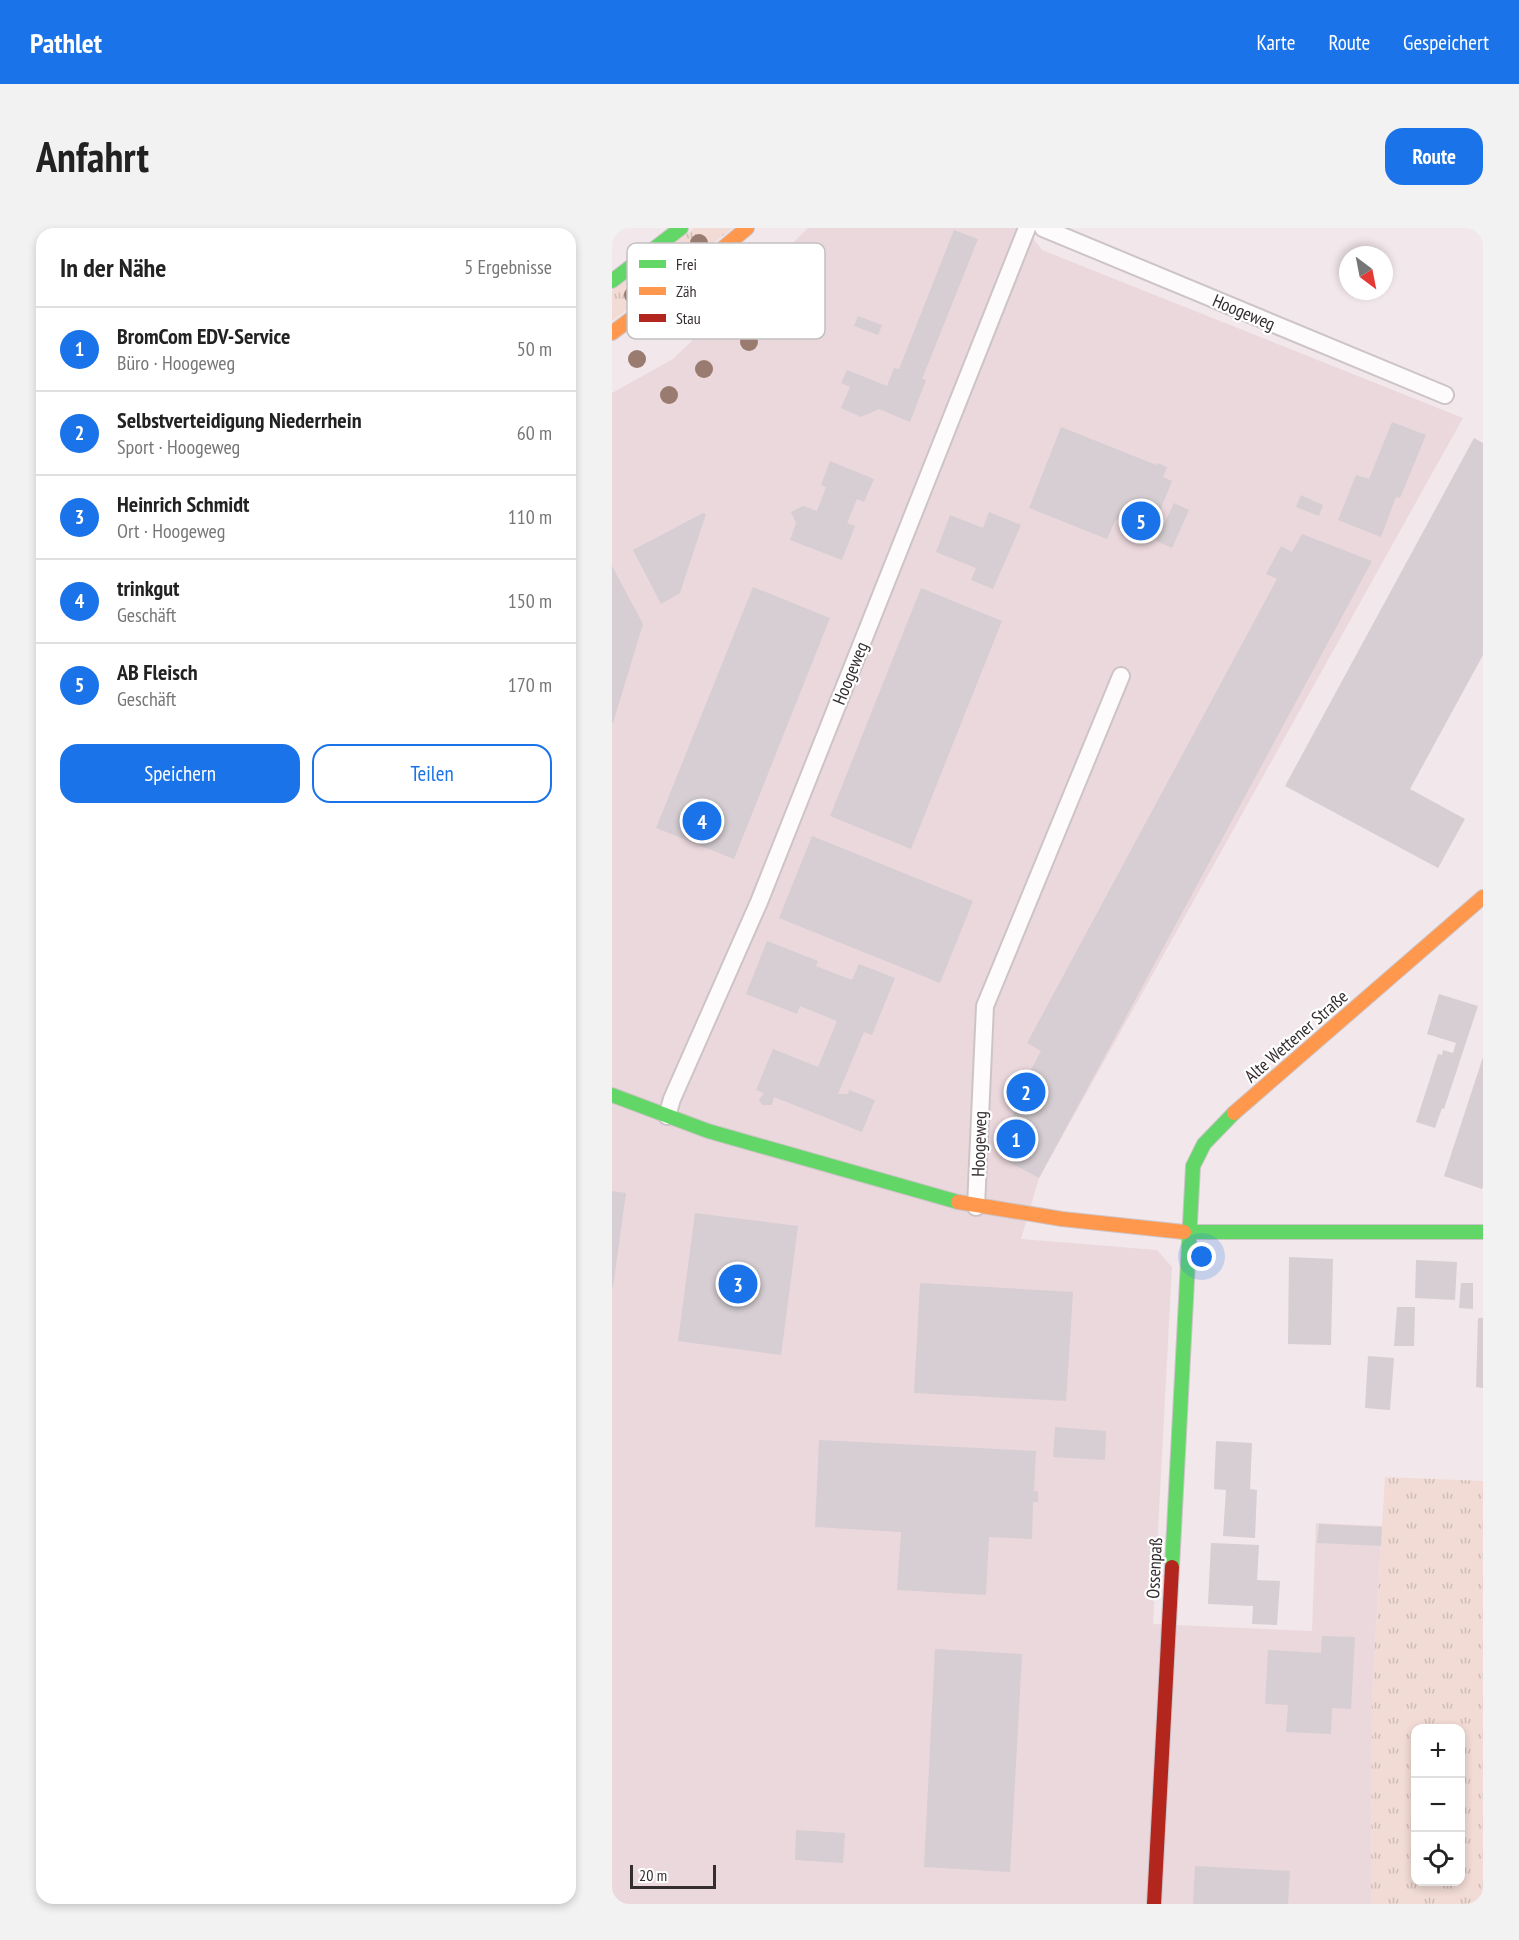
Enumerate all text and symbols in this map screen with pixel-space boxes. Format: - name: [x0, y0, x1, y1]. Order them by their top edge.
- text: Pathlet: [30, 24, 102, 61]
- text: Karte: [1257, 29, 1295, 56]
- text: Route: [1328, 29, 1370, 56]
- text: Gespeichert: [1403, 29, 1489, 56]
- button: Route: [1385, 128, 1483, 185]
- text: Anfahrt: [36, 129, 149, 184]
- legend: [627, 243, 825, 339]
- north arrow: [1339, 246, 1393, 300]
- text: In der Nähe: [60, 251, 166, 284]
- text: 5 Ergebnisse: [464, 254, 552, 280]
- text: Frei: [676, 254, 697, 274]
- text: Zäh: [676, 281, 696, 301]
- street label: Hoogeweg: [1209, 289, 1279, 335]
- text: Stau: [676, 308, 701, 328]
- text: BromCom EDV-Service: [117, 322, 290, 350]
- text: 1: [75, 336, 84, 362]
- text: 50 m: [517, 336, 552, 362]
- text: Büro · Hoogeweg: [117, 350, 235, 376]
- text: Selbstverteidigung Niederrhein: [117, 406, 362, 434]
- text: 2: [75, 420, 84, 446]
- text: 60 m: [517, 420, 552, 446]
- text: Sport · Hoogeweg: [117, 434, 240, 460]
- text: Heinrich Schmidt: [117, 490, 249, 518]
- pin: 5: [1122, 498, 1160, 544]
- text: 3: [75, 504, 84, 530]
- text: 110 m: [508, 504, 552, 530]
- text: Ort · Hoogeweg: [117, 518, 225, 544]
- text: trinkgut: [117, 574, 179, 602]
- text: 4: [75, 588, 84, 614]
- text: 150 m: [508, 588, 552, 614]
- text: Geschäft: [117, 602, 176, 628]
- street label: Hoogeweg: [827, 638, 873, 708]
- text: AB Fleisch: [117, 658, 198, 686]
- text: 5: [75, 672, 84, 698]
- text: 170 m: [508, 672, 552, 698]
- text: Geschäft: [117, 686, 176, 712]
- button: Speichern: [60, 744, 300, 803]
- button: Teilen: [312, 744, 552, 803]
- pin: 4: [682, 798, 722, 844]
- street label: Alte Wettener Straße: [1240, 985, 1352, 1087]
- pin: 2: [1006, 1070, 1046, 1114]
- street label: Hoogeweg: [966, 1111, 992, 1177]
- pin: 1: [996, 1116, 1036, 1162]
- your location: [1187, 1242, 1216, 1271]
- pin: 3: [718, 1262, 758, 1306]
- street label: Ossenpaß: [1141, 1537, 1167, 1599]
- map controls: [1411, 1724, 1465, 1886]
- button: +: [1411, 1724, 1465, 1778]
- button: −: [1411, 1778, 1465, 1832]
- button: locate: [1411, 1832, 1465, 1886]
- scale bar: [630, 1862, 716, 1890]
- text: 20 m: [639, 1865, 667, 1885]

